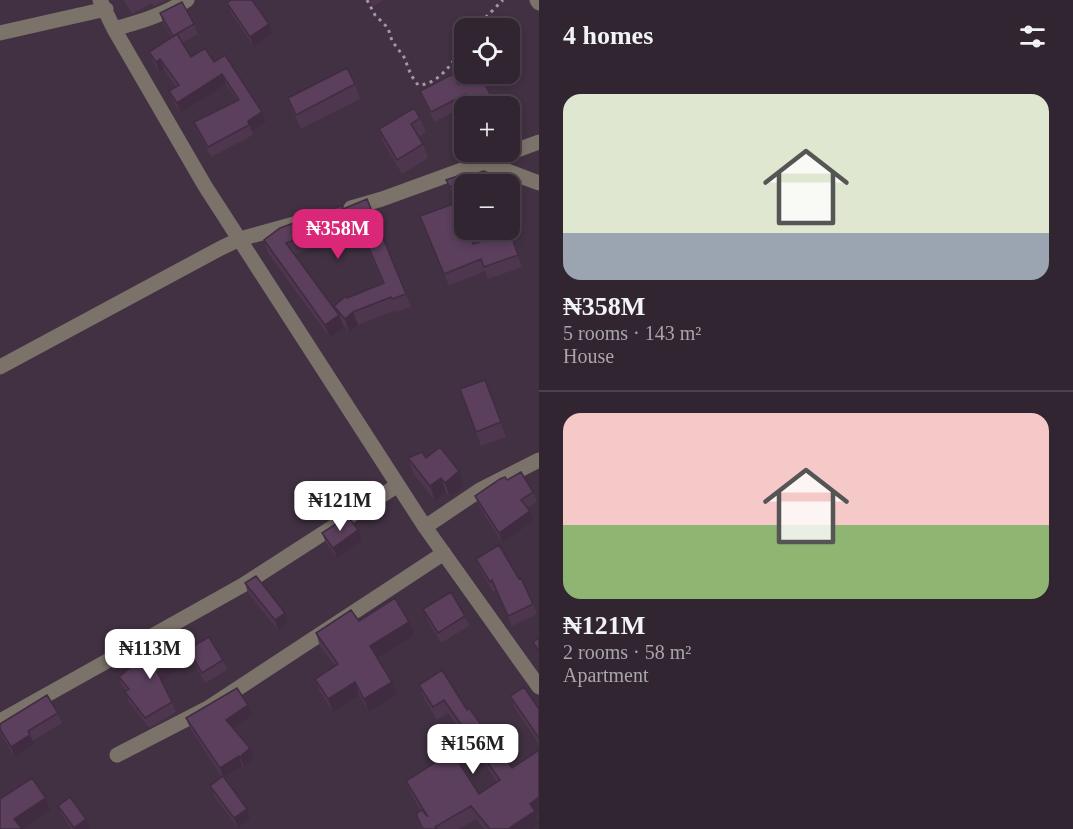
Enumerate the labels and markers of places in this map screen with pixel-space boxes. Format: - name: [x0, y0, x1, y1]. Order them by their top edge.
- pin: ₦358M: [296, 209, 380, 260]
- pin: ₦121M: [298, 481, 382, 532]
- pin: ₦113M: [108, 629, 192, 680]
- pin: ₦156M: [431, 724, 515, 775]

